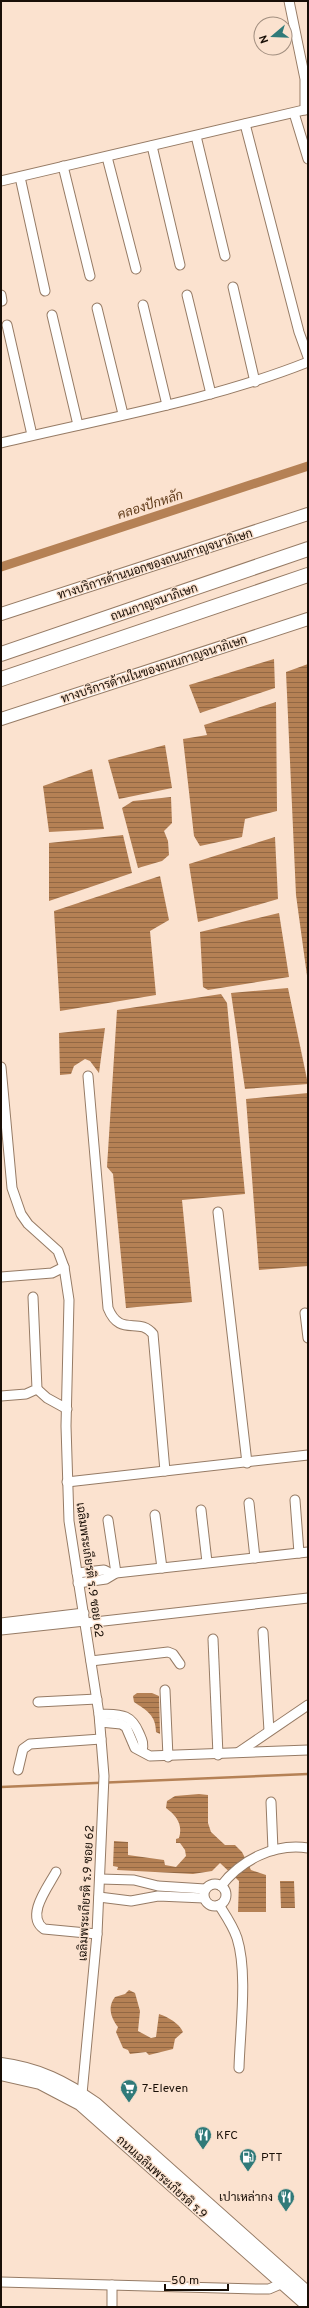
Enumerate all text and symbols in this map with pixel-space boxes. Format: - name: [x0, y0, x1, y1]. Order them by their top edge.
- north arrow: [253, 16, 293, 56]
- text: N: [257, 33, 272, 45]
- water label: คลองปักหลัก: [115, 486, 186, 524]
- street label: ทางบริการด้านนอกของถนนกาญจนาภิเษก: [56, 526, 254, 602]
- street label: ถนนกาญจนาภิเษก: [109, 580, 199, 624]
- street label: ทางบริการด้านในของถนนกาญจนาภิเษก: [59, 631, 250, 708]
- street label: เฉลิมพระเกียรติ ร.9 ซอย 62: [72, 1501, 107, 1639]
- street label: เฉลิมพระเกียรติ ร.9 ซอย 62: [74, 1825, 99, 1962]
- supermarket icon: 7-Eleven: [119, 2078, 139, 2103]
- place label: 7-Eleven: [142, 2081, 188, 2097]
- restaurant icon: KFC: [193, 2125, 213, 2150]
- place label: KFC: [216, 2128, 238, 2144]
- street label: ถนนเฉลิมพระเกียรติ ร.9: [112, 2132, 211, 2223]
- fuel station icon: PTT: [238, 2147, 258, 2172]
- place label: PTT: [261, 2150, 283, 2166]
- restaurant icon: เปาเหล่ากง: [276, 2187, 296, 2212]
- place label: เปาเหล่ากง: [219, 2190, 273, 2206]
- scale bar: [165, 2266, 228, 2292]
- text: 50 m: [171, 2273, 199, 2289]

